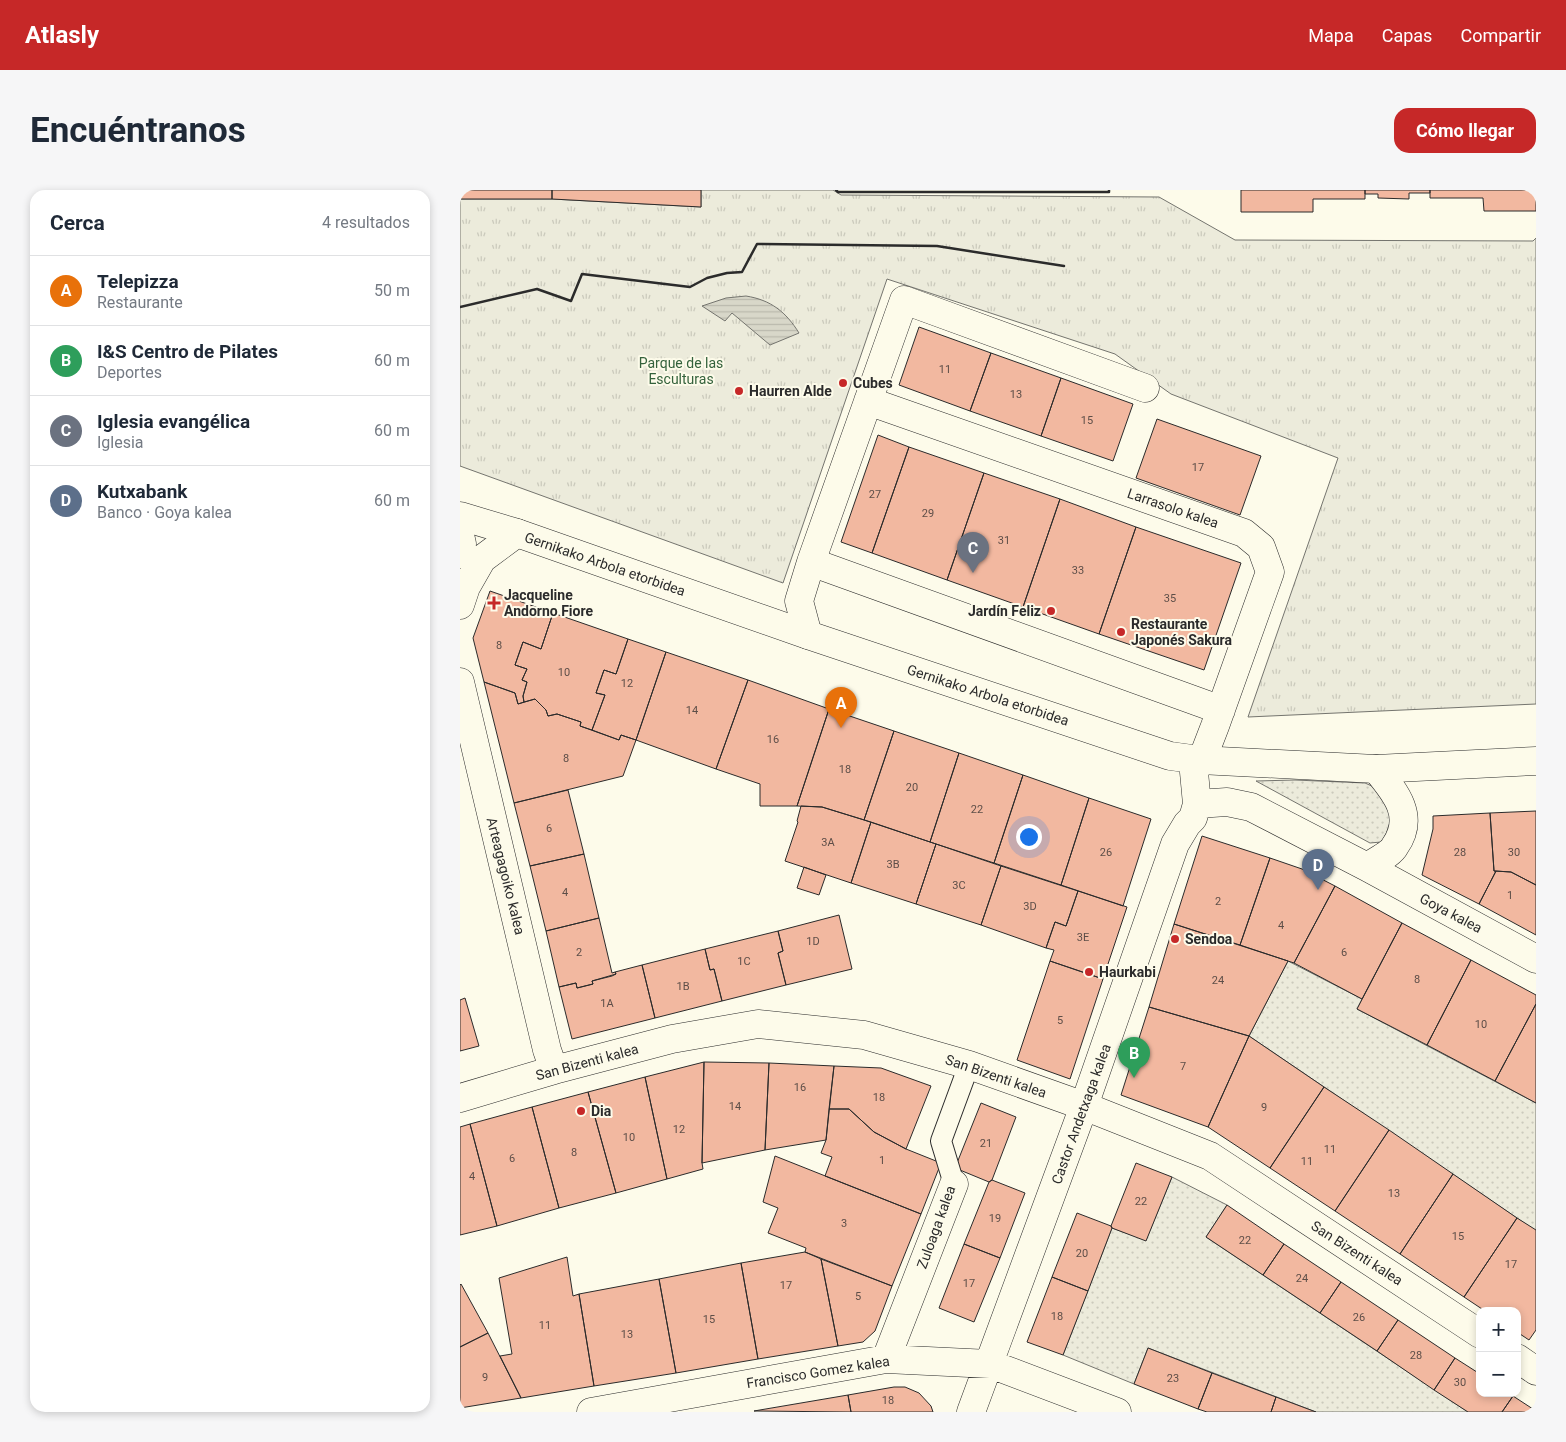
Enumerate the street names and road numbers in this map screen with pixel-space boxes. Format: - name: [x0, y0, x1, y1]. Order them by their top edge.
- street label: Larrasolo kalea: [1125, 485, 1221, 531]
- street label: Gernikako Arbola etorbidea: [522, 529, 688, 599]
- street label: Gernikako Arbola etorbidea: [905, 661, 1071, 729]
- street label: Arteagagoiko kalea: [484, 816, 528, 936]
- street label: Goya kalea: [1417, 890, 1485, 936]
- street label: San Bizenti kalea: [534, 1041, 640, 1083]
- street label: Castor Andetxaga kalea: [1048, 1042, 1114, 1186]
- street label: San Bizenti kalea: [943, 1051, 1049, 1101]
- street label: Zuloaga kalea: [914, 1183, 958, 1271]
- street label: San Bizenti kalea: [1308, 1217, 1406, 1289]
- street label: Francisco Gomez kalea: [745, 1353, 891, 1391]

